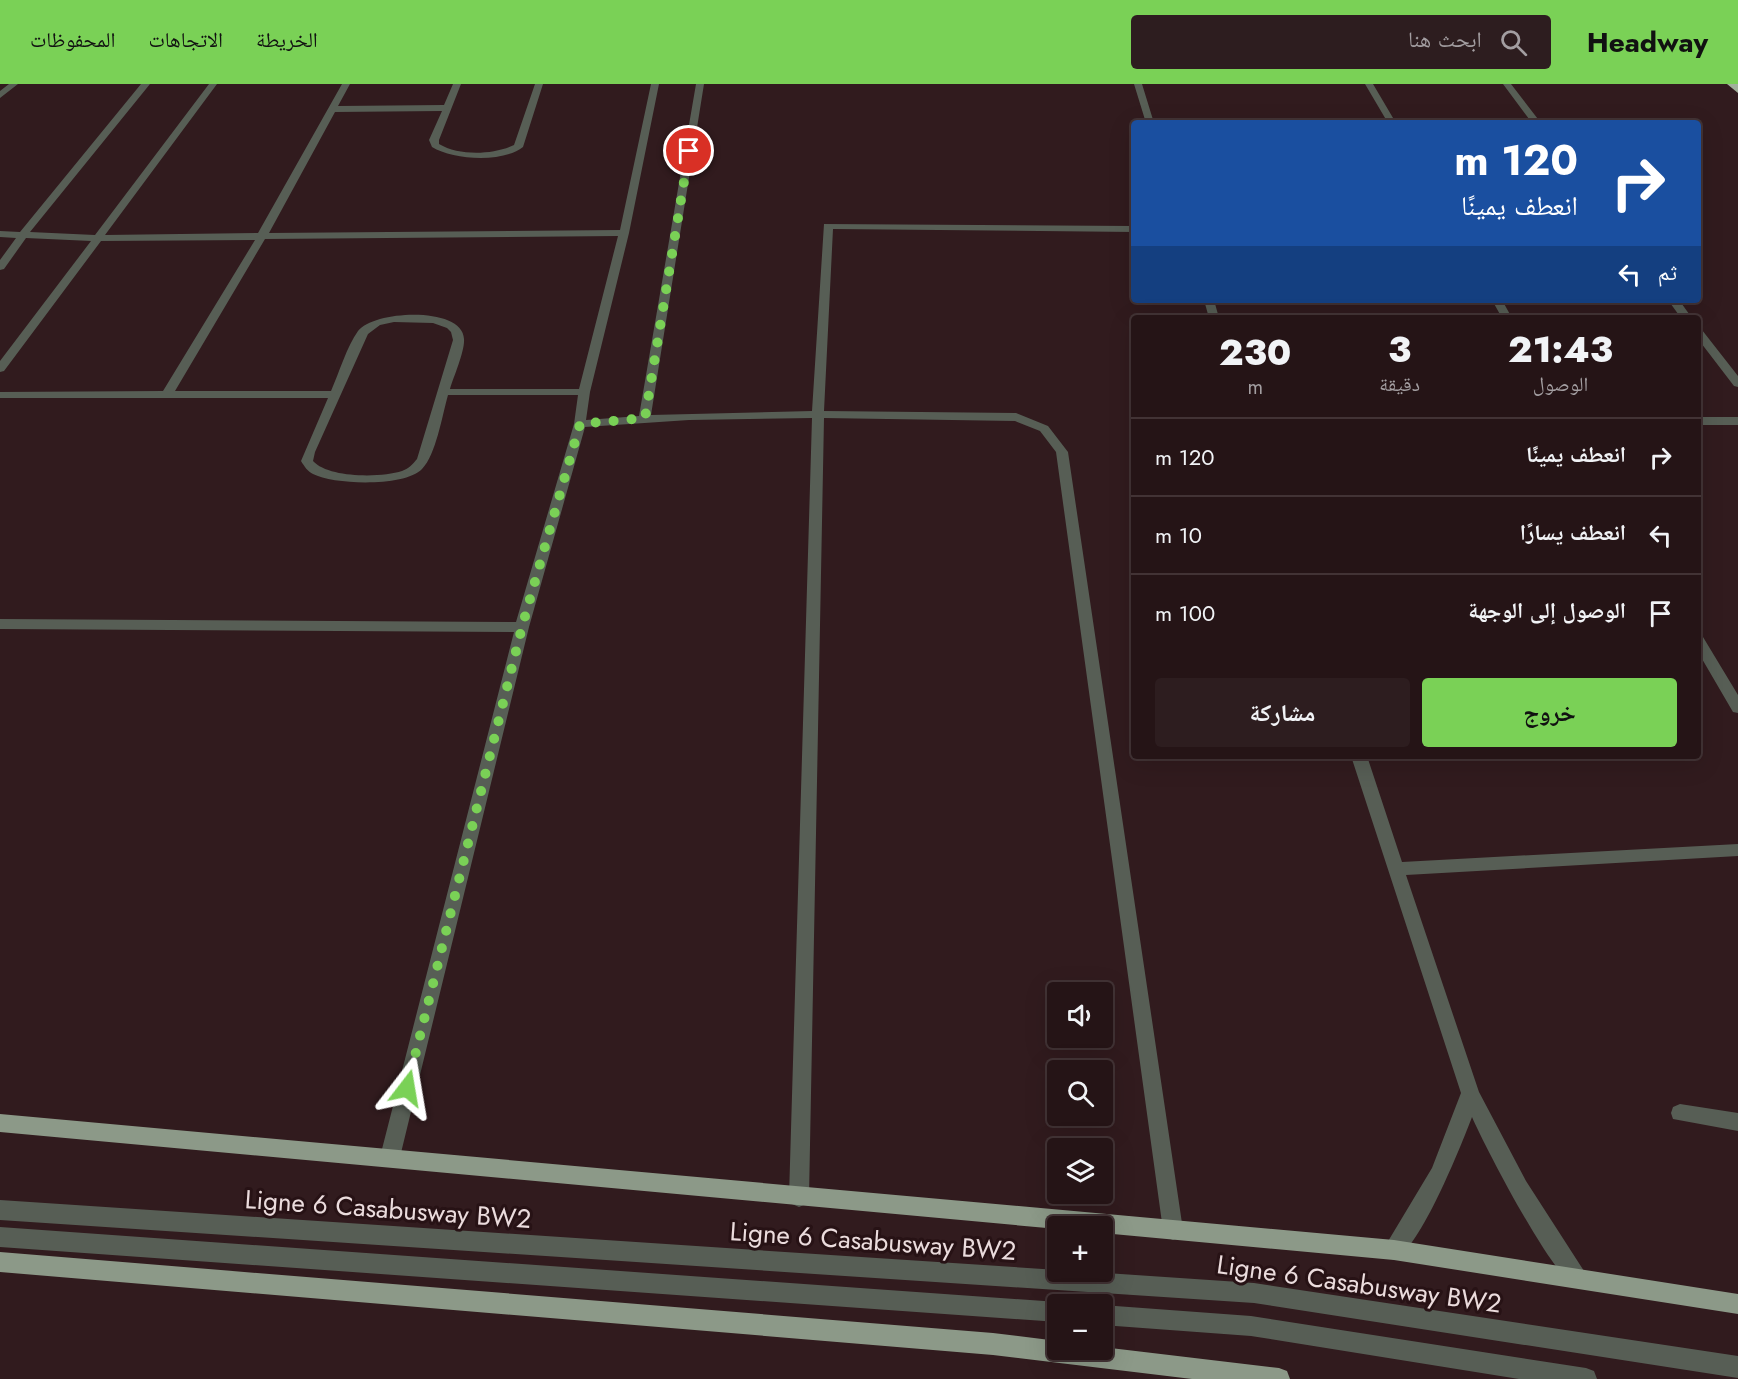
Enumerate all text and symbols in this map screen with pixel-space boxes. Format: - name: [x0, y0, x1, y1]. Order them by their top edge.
- search box: [1131, 15, 1551, 69]
- text: Headway: [1587, 22, 1708, 63]
- text: ابحث هنا: [1408, 23, 1482, 55]
- text: المحفوظات: [30, 25, 115, 55]
- text: الاتجاهات: [148, 25, 223, 55]
- text: الخريطة: [256, 25, 318, 55]
- icon: search: [1497, 26, 1530, 59]
- pin: [663, 125, 714, 176]
- text: 120 m: [1454, 130, 1578, 191]
- icon: arrive: [672, 134, 705, 167]
- icon: right: [1599, 144, 1677, 222]
- text: انعطف يمينًا: [1461, 186, 1578, 225]
- text: ثم: [1658, 256, 1677, 288]
- icon: left: [1613, 258, 1646, 291]
- text: 3: [1388, 323, 1411, 375]
- text: 21:43: [1508, 323, 1613, 375]
- text: 230: [1219, 326, 1291, 378]
- text: دقيقة: [1379, 370, 1420, 399]
- text: الوصول: [1533, 370, 1588, 399]
- text: m: [1247, 373, 1263, 402]
- text: انعطف يمينًا: [1526, 438, 1626, 470]
- text: 120 m: [1155, 441, 1214, 473]
- icon: right: [1644, 441, 1677, 474]
- text: انعطف يسارًا: [1520, 516, 1626, 548]
- text: 10 m: [1155, 519, 1202, 551]
- icon: left: [1644, 519, 1677, 552]
- text: الوصول إلى الوجهة: [1468, 594, 1626, 626]
- text: 100 m: [1155, 597, 1215, 629]
- icon: arrive: [1644, 597, 1677, 630]
- button: مشاركة: [1155, 678, 1410, 747]
- button: خروج: [1422, 678, 1677, 747]
- map controls: [1047, 982, 1113, 1360]
- button: sound: [1047, 982, 1113, 1048]
- position arrow: [375, 1056, 439, 1120]
- button: search: [1047, 1060, 1113, 1126]
- button: layers: [1047, 1138, 1113, 1204]
- street label: Ligne 6 Casabusway BW2: [244, 1180, 532, 1238]
- street label: Ligne 6 Casabusway BW2: [729, 1212, 1017, 1270]
- button: +: [1047, 1216, 1113, 1282]
- street label: Ligne 6 Casabusway BW2: [1214, 1245, 1504, 1323]
- button: −: [1047, 1294, 1113, 1360]

